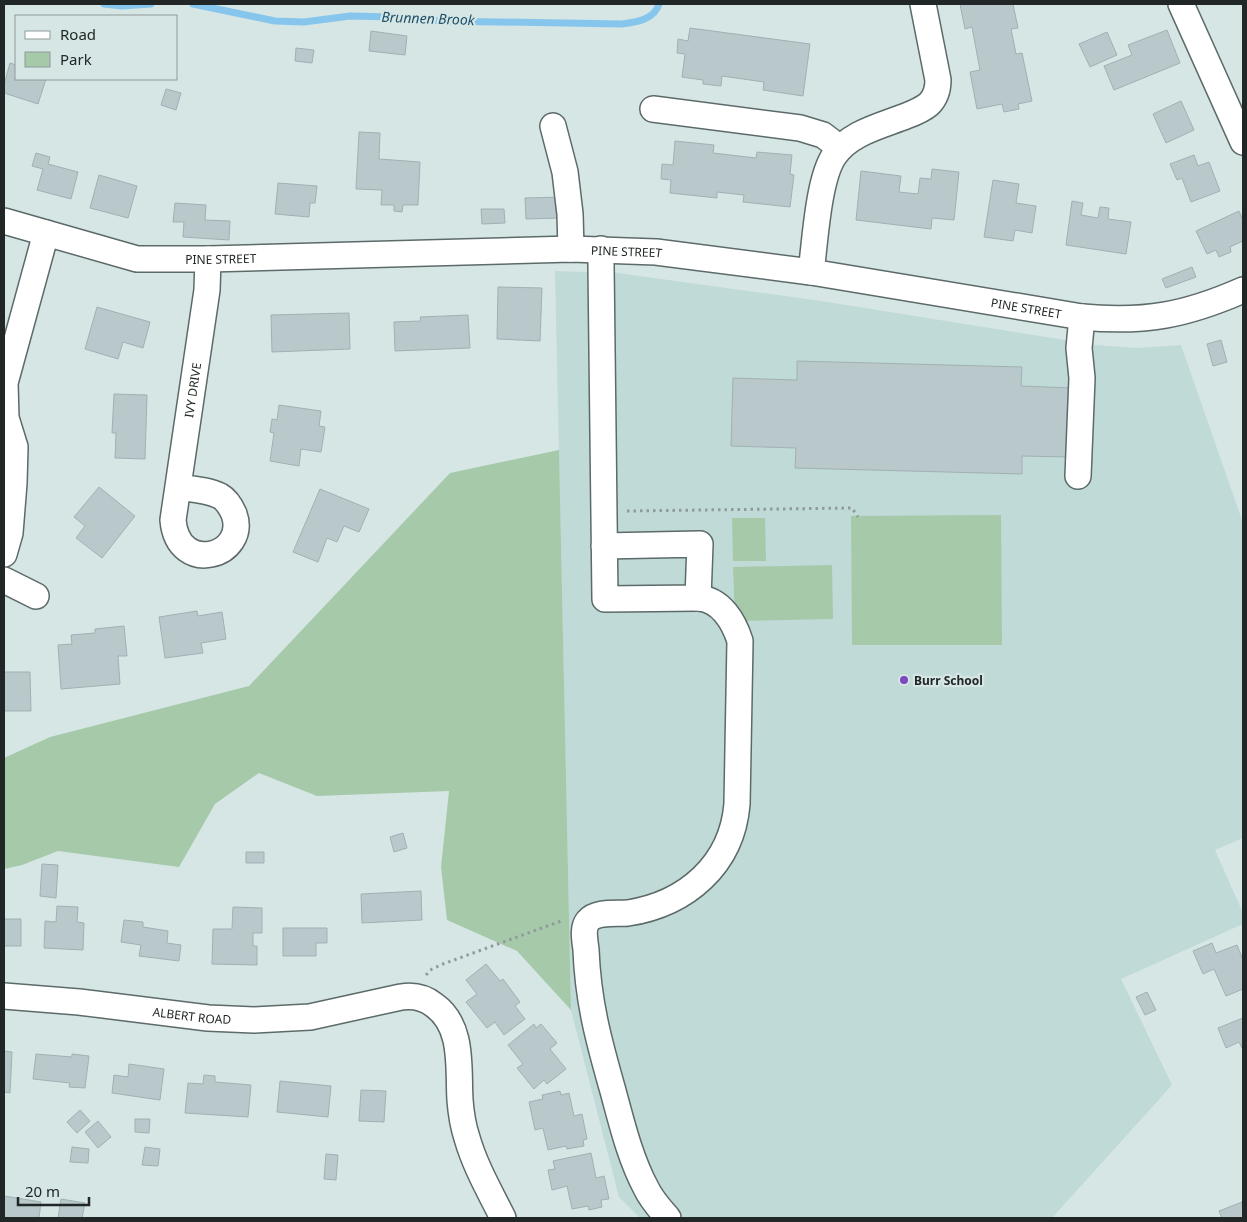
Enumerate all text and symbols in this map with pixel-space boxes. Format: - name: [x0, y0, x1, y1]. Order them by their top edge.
- water label: Brunnen Brook: [381, 7, 476, 29]
- legend: [15, 15, 178, 80]
- text: Road: [60, 24, 96, 44]
- text: Park: [60, 49, 92, 69]
- street label: PINE STREET: [591, 241, 663, 261]
- street label: PINE STREET: [185, 249, 257, 268]
- street label: PINE STREET: [990, 294, 1063, 322]
- street label: IVY DRIVE: [180, 361, 205, 419]
- place label: Burr School: [914, 672, 983, 689]
- marker: Burr School: [898, 674, 910, 686]
- street label: ALBERT ROAD: [152, 1003, 232, 1028]
- scale bar: [18, 1174, 89, 1206]
- text: 20 m: [25, 1181, 60, 1201]

